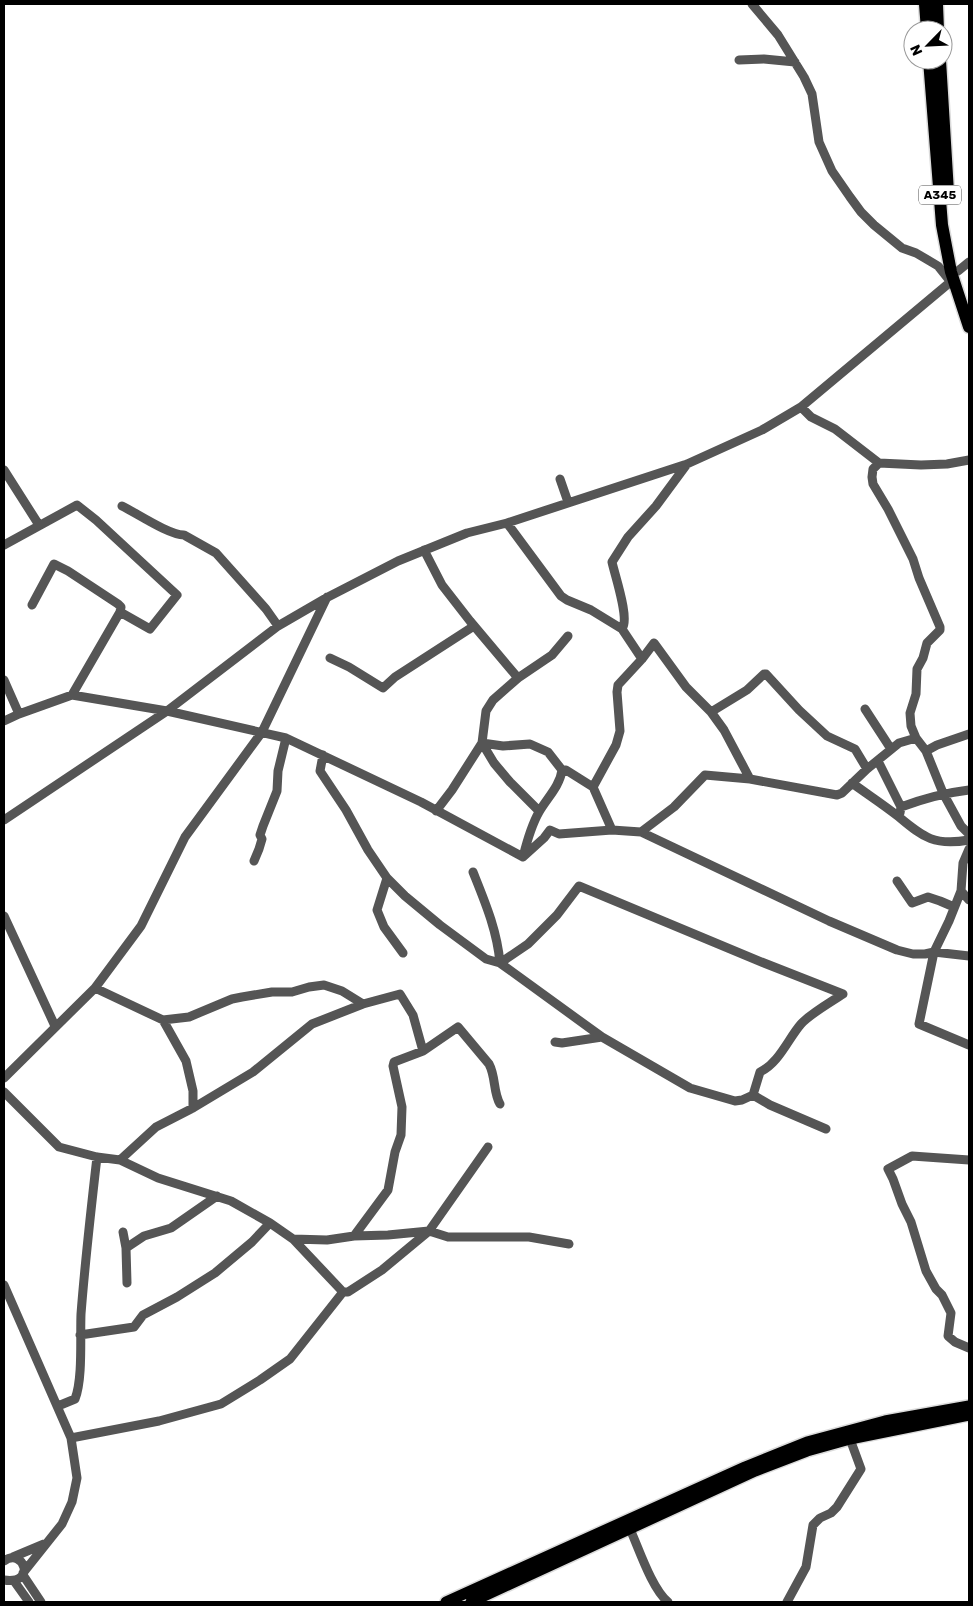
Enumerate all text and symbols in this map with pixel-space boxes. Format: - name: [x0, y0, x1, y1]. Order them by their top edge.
- north arrow: [903, 20, 953, 70]
- text: N: [907, 42, 926, 58]
- road number: A345: [919, 186, 961, 204]

